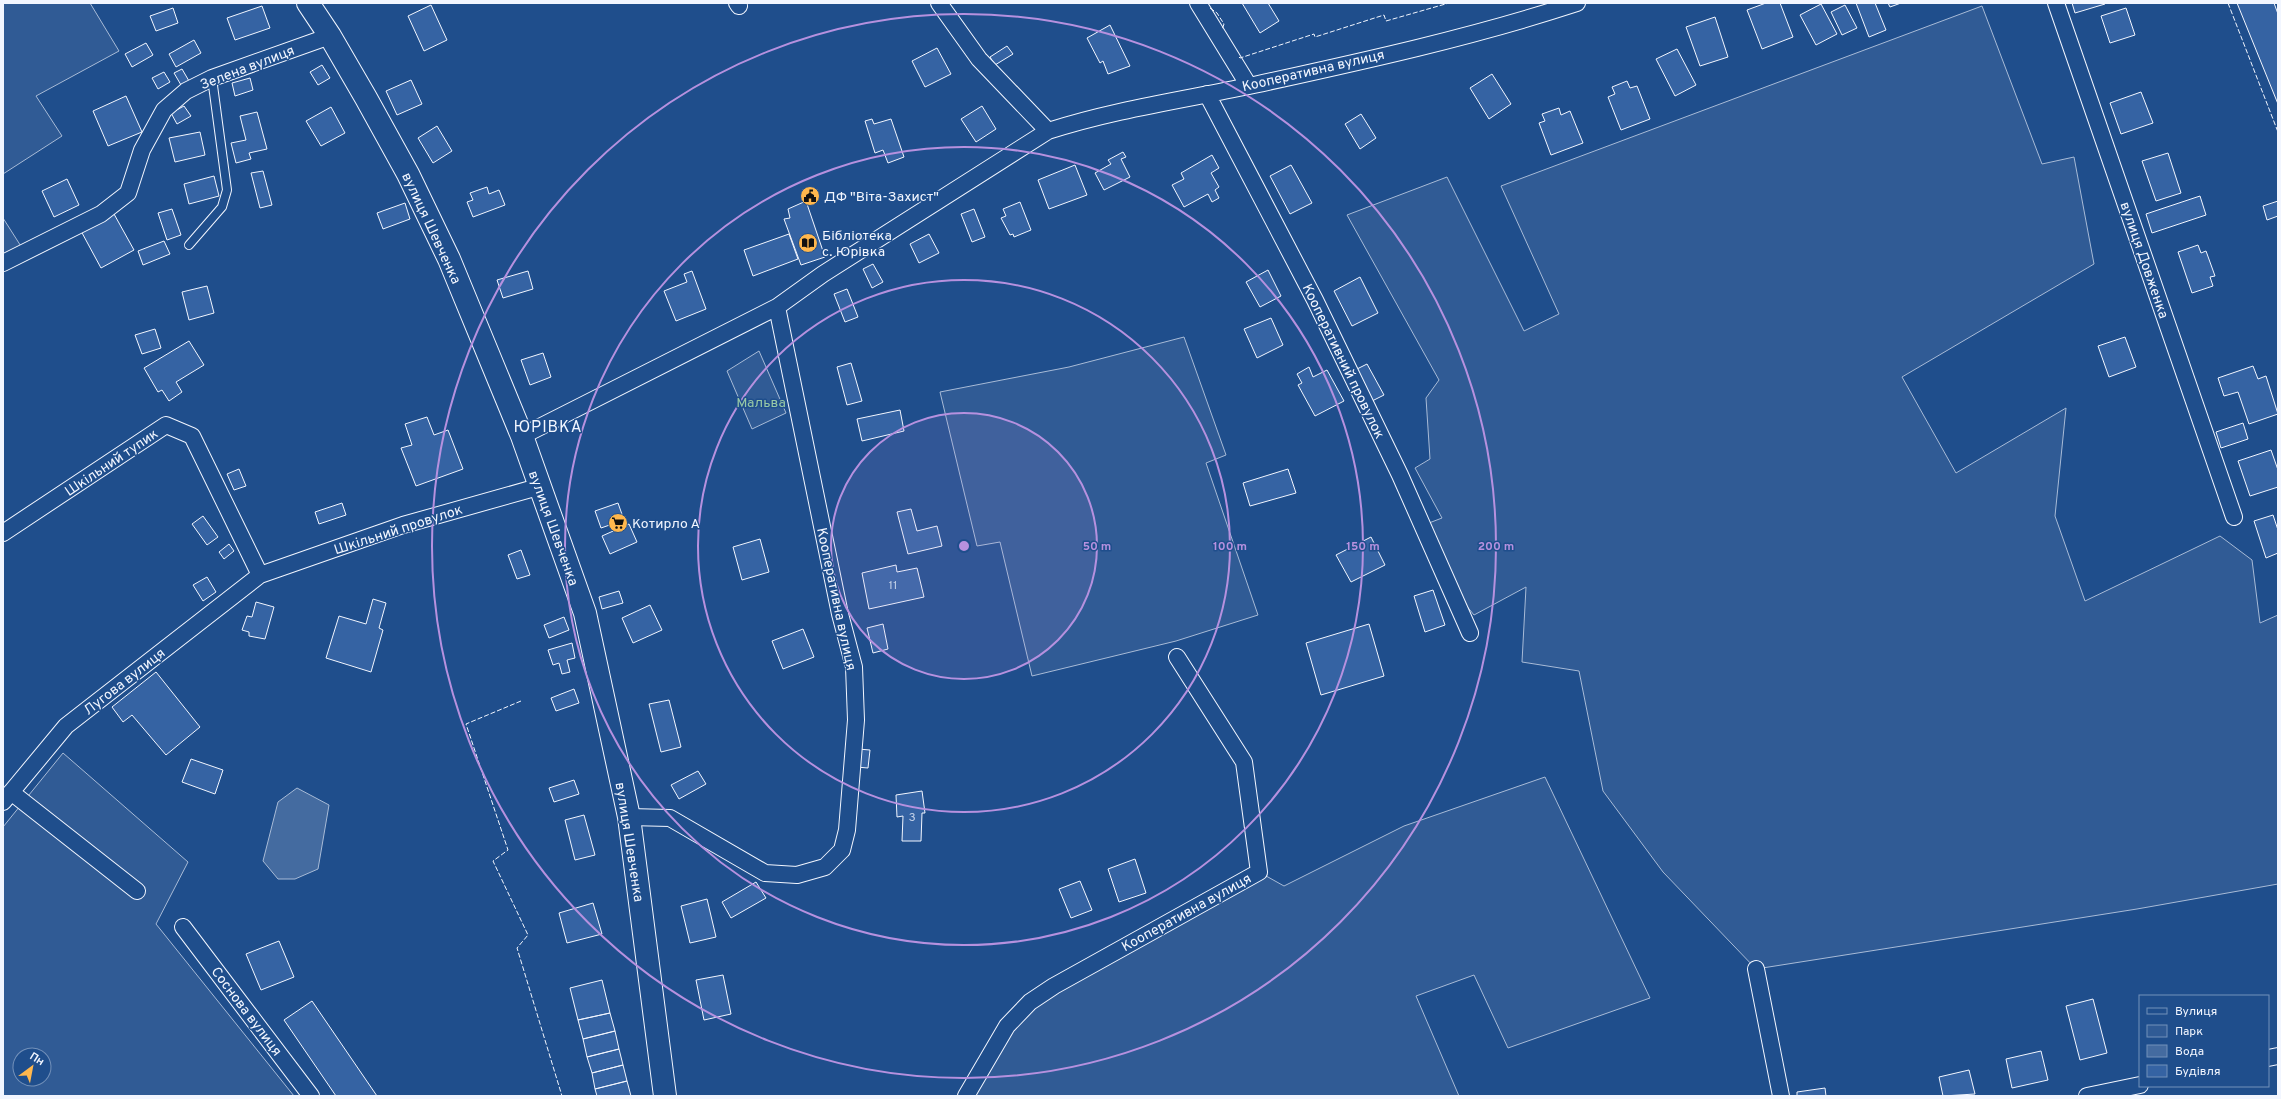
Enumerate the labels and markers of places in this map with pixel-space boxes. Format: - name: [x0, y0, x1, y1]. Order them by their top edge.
- public building icon: ДФ "Віта-Захист": [799, 185, 821, 207]
- place label: ДФ "Віта-Захист": [824, 189, 939, 206]
- place label: Бібліотека с. Юрівка: [822, 228, 892, 261]
- library icon: Бібліотека с. Юрівка: [797, 232, 819, 254]
- supermarket icon: Котирло А: [607, 512, 629, 534]
- place label: Котирло А: [632, 516, 700, 533]
- centre of rings: [957, 539, 971, 553]

